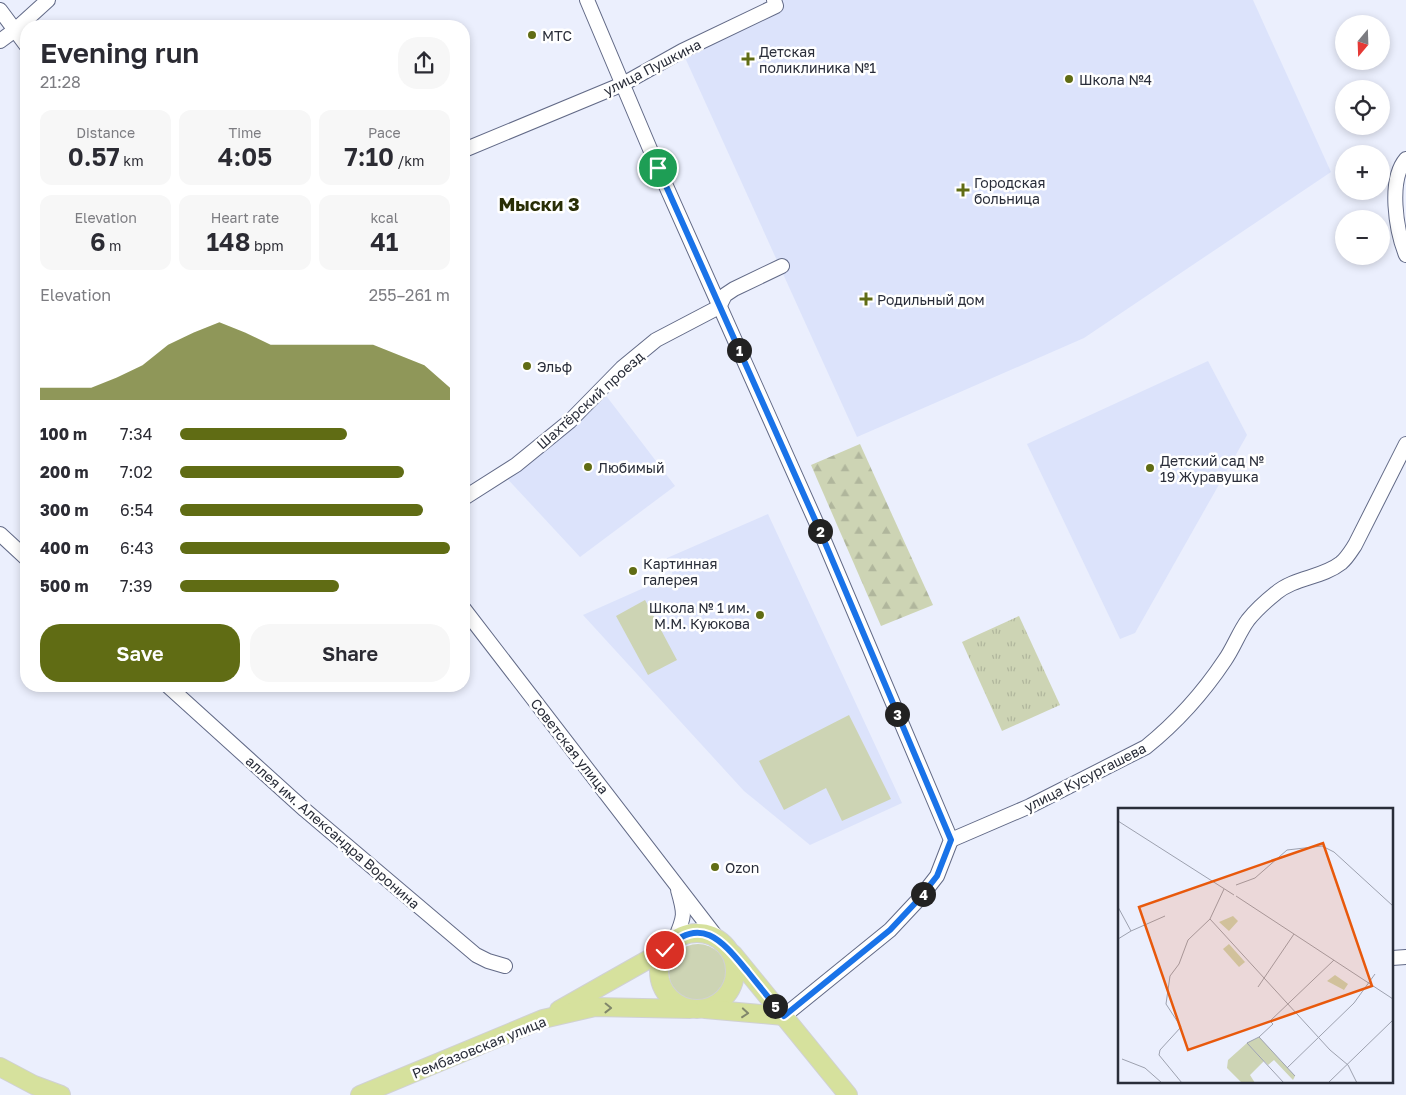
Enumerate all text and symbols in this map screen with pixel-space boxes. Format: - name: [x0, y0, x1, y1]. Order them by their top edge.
- north arrow: [1335, 15, 1390, 70]
- map controls: [1335, 15, 1390, 265]
- place label: МТС: [542, 27, 572, 44]
- marker: МТС: [526, 29, 538, 41]
- street label: улица Пушкина: [600, 35, 704, 99]
- text: Evening run: [40, 36, 199, 69]
- button: share: [398, 37, 450, 89]
- place label: Детская поликлиника №1: [759, 43, 876, 76]
- marker: Детская поликлиника №1: [741, 52, 755, 66]
- place label: Школа №4: [1079, 71, 1152, 88]
- text: 21:28: [40, 72, 81, 92]
- marker: Школа №4: [1063, 73, 1075, 85]
- button: locate: [1335, 80, 1390, 135]
- text: Distance: [76, 124, 135, 141]
- text: Time: [229, 124, 261, 141]
- text: Pace: [368, 124, 401, 141]
- text: 0.57: [68, 141, 120, 172]
- text: 4:05: [218, 141, 272, 172]
- text: 7:10: [344, 141, 394, 172]
- button: +: [1335, 145, 1390, 200]
- pin: [637, 147, 679, 189]
- text: km: [120, 152, 144, 169]
- text: /km: [394, 152, 425, 169]
- icon: arrive: [644, 154, 672, 182]
- place label: Городская больница: [974, 174, 1045, 207]
- marker: Городская больница: [956, 183, 970, 197]
- district label: Мыски 3: [498, 192, 580, 215]
- text: Elevation: [75, 209, 137, 226]
- text: Heart rate: [211, 209, 279, 226]
- text: kcal: [370, 209, 398, 226]
- button: −: [1335, 210, 1390, 265]
- text: 6: [90, 226, 106, 257]
- text: 148: [206, 226, 250, 257]
- text: 41: [370, 226, 398, 257]
- text: m: [106, 237, 121, 254]
- text: bpm: [250, 237, 284, 254]
- text: Elevation: [40, 285, 111, 305]
- text: 255–261 m: [369, 285, 450, 305]
- place label: Родильный дом: [877, 291, 985, 308]
- marker: Родильный дом: [859, 292, 873, 306]
- pin: 1: [726, 338, 752, 362]
- text: 1: [736, 342, 743, 359]
- street label: Шахтёрский проезд: [533, 347, 647, 453]
- place label: Эльф: [537, 358, 572, 375]
- marker: Эльф: [521, 360, 533, 372]
- text: 100 m: [40, 424, 87, 444]
- text: 7:34: [120, 424, 152, 444]
- place label: Детский сад № 19 Журавушка: [1160, 452, 1265, 485]
- place label: Любимый: [598, 459, 665, 476]
- marker: Любимый: [582, 461, 594, 473]
- text: 200 m: [40, 462, 89, 482]
- text: 7:02: [120, 462, 152, 482]
- marker: Детский сад № 19 Журавушка: [1144, 462, 1156, 474]
- text: 300 m: [40, 500, 89, 520]
- text: 6:54: [120, 500, 154, 520]
- pin: 2: [808, 518, 832, 544]
- text: 2: [816, 523, 825, 540]
- text: 400 m: [40, 538, 89, 558]
- text: 6:43: [120, 538, 154, 558]
- place label: Картинная галерея: [643, 555, 717, 588]
- marker: Картинная галерея: [627, 565, 639, 577]
- text: 500 m: [40, 576, 89, 596]
- text: 7:39: [120, 576, 152, 596]
- place label: Школа № 1 им. М.М. Куюкова: [649, 599, 750, 632]
- marker: Школа № 1 им. М.М. Куюкова: [754, 609, 766, 621]
- button: Save: [40, 624, 240, 682]
- button: Share: [250, 624, 450, 682]
- street label: Советская улица: [527, 695, 613, 797]
- pin: 3: [884, 702, 910, 726]
- text: 3: [893, 706, 902, 723]
- street label: улица Кусургашева: [1021, 739, 1149, 815]
- street label: аллея им. Александра Воронина: [243, 752, 423, 912]
- inset map: [1118, 808, 1394, 1082]
- place label: Ozon: [725, 859, 759, 876]
- marker: Ozon: [709, 861, 721, 873]
- pin: 4: [910, 882, 936, 906]
- text: 4: [919, 886, 928, 903]
- pin: [644, 929, 686, 971]
- icon: check: [651, 936, 679, 964]
- pin: 5: [762, 994, 788, 1018]
- text: 5: [771, 998, 780, 1015]
- one-way arrow: [604, 1002, 612, 1013]
- one-way arrow: [741, 1007, 749, 1018]
- street label: Рембазовская улица: [409, 1012, 549, 1082]

